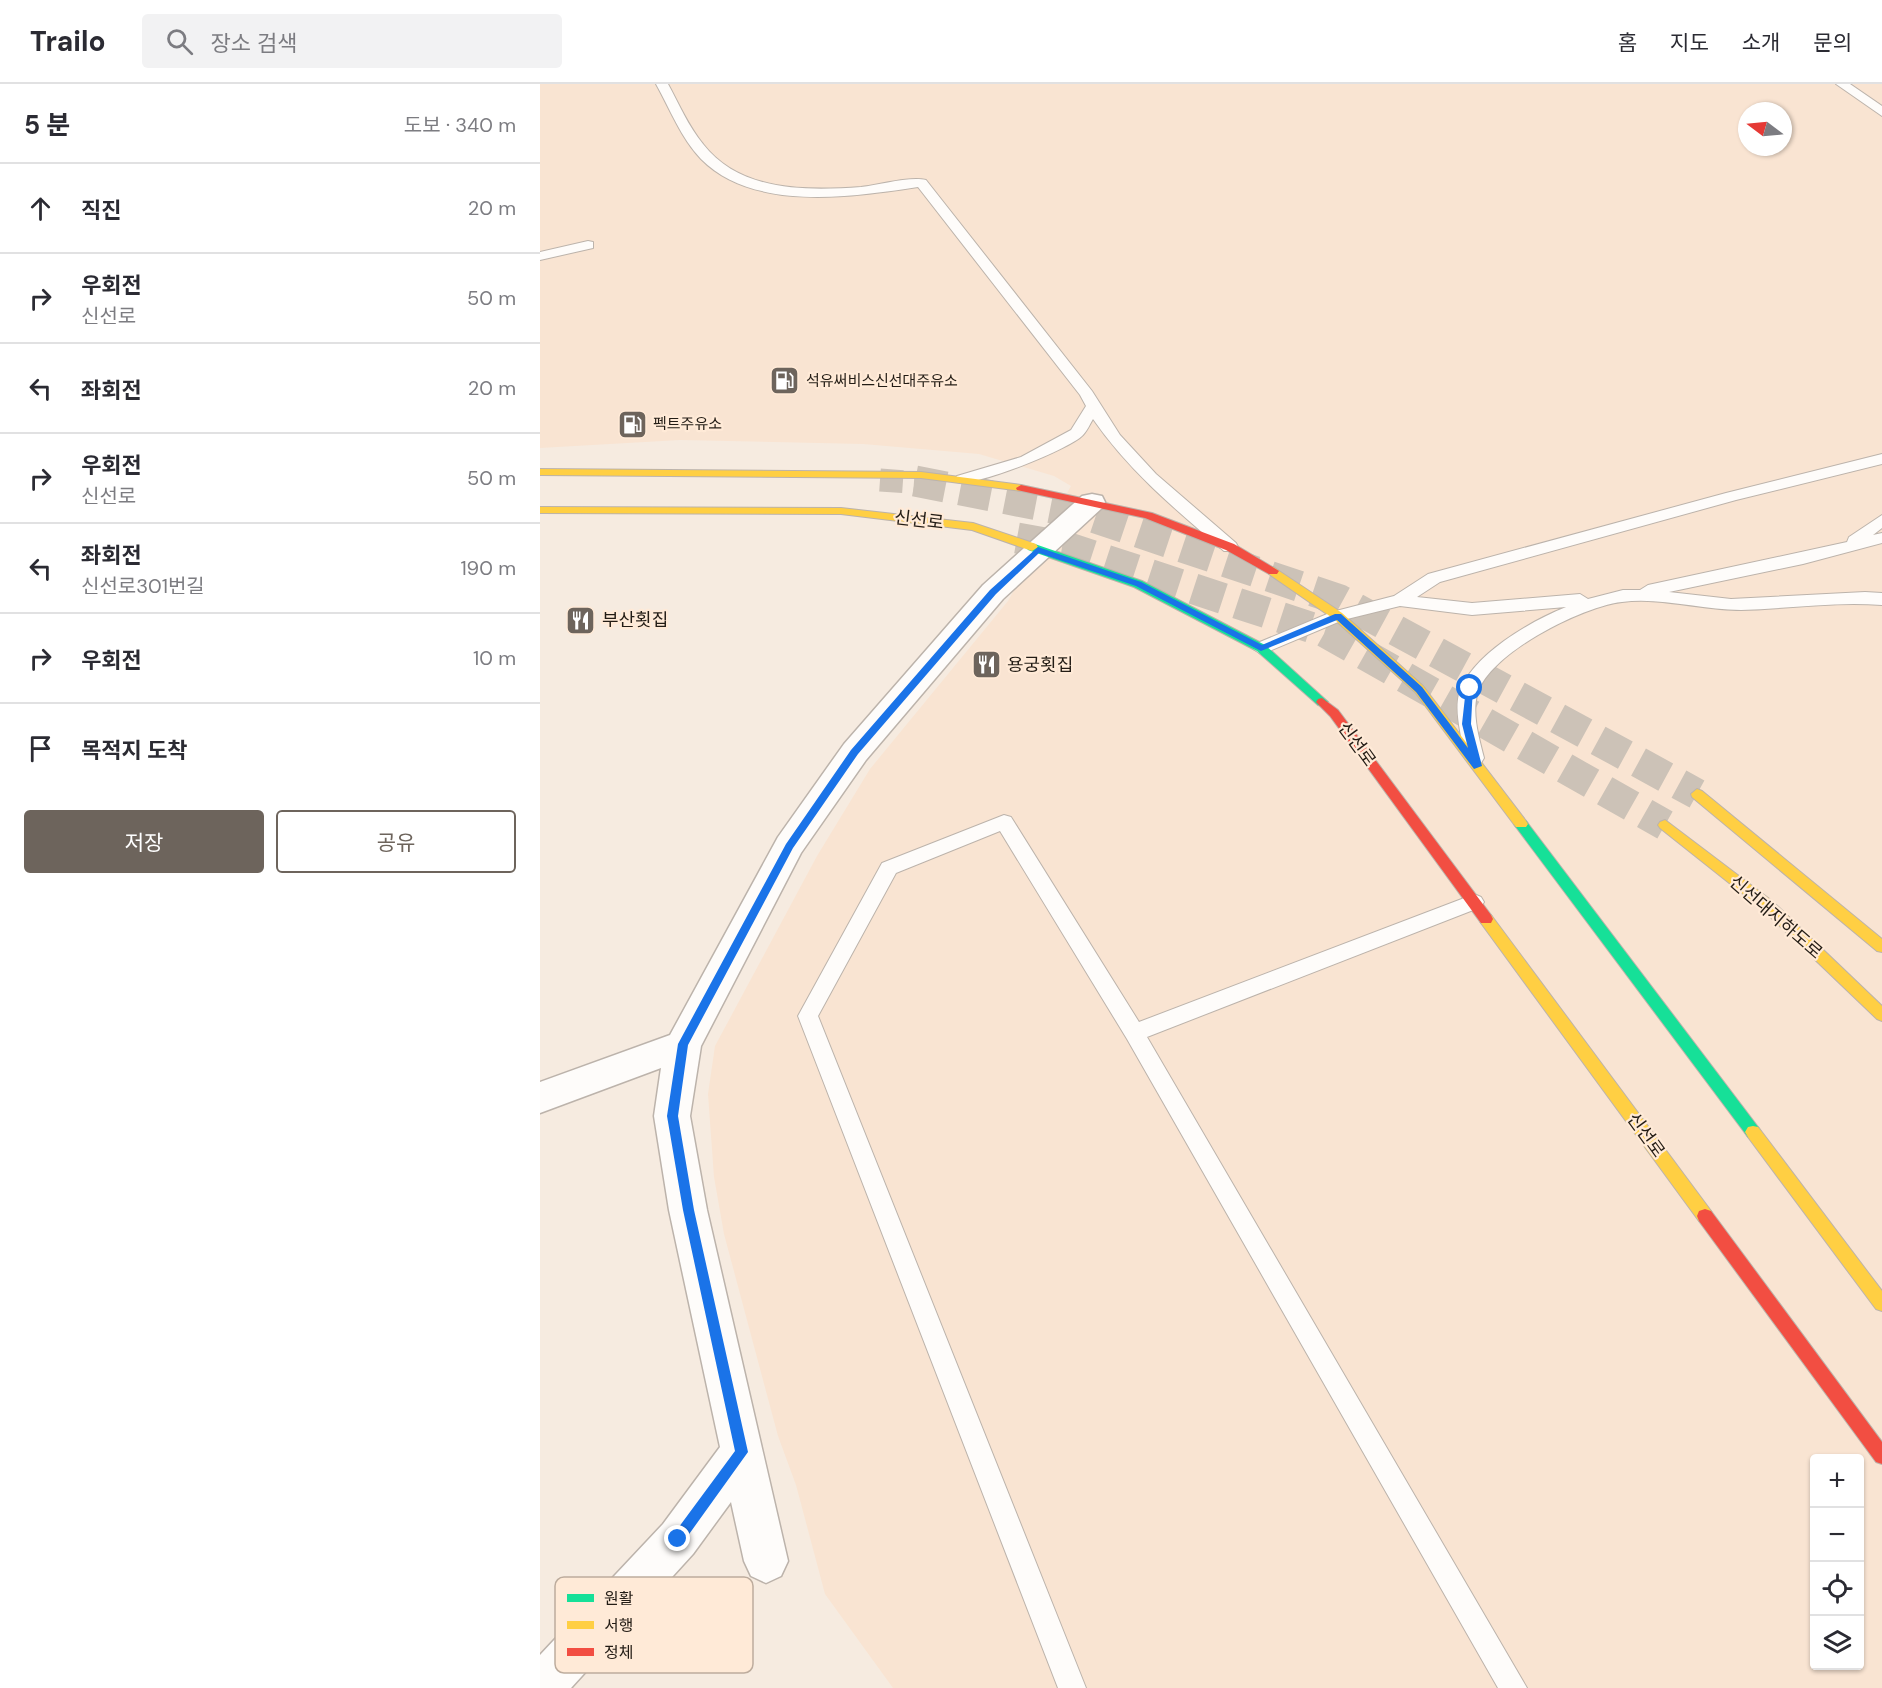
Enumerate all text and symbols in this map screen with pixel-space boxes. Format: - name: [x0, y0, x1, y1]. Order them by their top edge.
- search box: [142, 14, 562, 68]
- text: Trailo: [30, 23, 106, 60]
- icon: search: [163, 25, 196, 58]
- text: 장소 검색: [211, 29, 297, 58]
- text: 홈: [1618, 29, 1637, 57]
- text: 지도: [1670, 29, 1709, 57]
- text: 소개: [1742, 29, 1780, 57]
- text: 문의: [1813, 29, 1852, 57]
- north arrow: [1738, 102, 1792, 156]
- text: 5 분: [24, 108, 70, 142]
- text: 도보 · 340 m: [404, 112, 516, 138]
- icon: ahead: [24, 192, 57, 225]
- text: 20 m: [468, 195, 516, 221]
- text: 직진: [81, 196, 121, 225]
- text: 우회전: [81, 271, 142, 300]
- icon: right: [24, 282, 57, 315]
- text: 50 m: [467, 285, 516, 311]
- text: 신선로: [81, 303, 136, 329]
- fuel station icon: 석유써비스신선대주유소: [769, 365, 801, 397]
- place label: 석유써비스신선대주유소: [806, 371, 958, 391]
- icon: left: [24, 372, 57, 405]
- text: 20 m: [468, 375, 516, 401]
- text: 좌회전: [81, 376, 142, 405]
- fuel station icon: 펙트주유소: [616, 408, 648, 440]
- place label: 펙트주유소: [653, 414, 722, 434]
- text: 우회전: [81, 451, 142, 480]
- icon: right: [24, 462, 57, 495]
- text: 50 m: [467, 465, 516, 491]
- text: 신선로: [81, 483, 136, 509]
- street label: 신선로: [893, 505, 945, 535]
- text: 좌회전: [81, 541, 142, 570]
- icon: left: [24, 552, 57, 585]
- text: 190 m: [460, 555, 516, 581]
- text: 신선로301번길: [81, 573, 205, 599]
- restaurant icon: 부산횟집: [565, 604, 597, 636]
- place label: 부산횟집: [602, 608, 668, 632]
- icon: right: [24, 642, 57, 675]
- text: 10 m: [473, 645, 516, 671]
- text: 우회전: [81, 646, 142, 675]
- restaurant icon: 용궁횟집: [970, 649, 1002, 681]
- place label: 용궁횟집: [1007, 653, 1073, 677]
- route start: [1456, 674, 1482, 700]
- street label: 신선로: [1333, 717, 1381, 771]
- icon: arrive: [24, 732, 57, 765]
- text: 목적지 도착: [81, 736, 187, 765]
- button: 저장: [24, 810, 264, 873]
- button: 공유: [276, 810, 516, 873]
- street label: 신선대지하도로: [1724, 870, 1828, 964]
- street label: 신선로: [1622, 1108, 1670, 1162]
- map controls: [1810, 1454, 1864, 1670]
- button: +: [1810, 1454, 1864, 1508]
- button: −: [1810, 1508, 1864, 1562]
- route end: [664, 1525, 690, 1551]
- button: locate: [1810, 1562, 1864, 1616]
- legend: [555, 1577, 753, 1673]
- text: 원활: [604, 1588, 634, 1609]
- text: 서행: [604, 1615, 633, 1636]
- button: layers: [1810, 1616, 1864, 1670]
- text: 정체: [604, 1642, 633, 1663]

